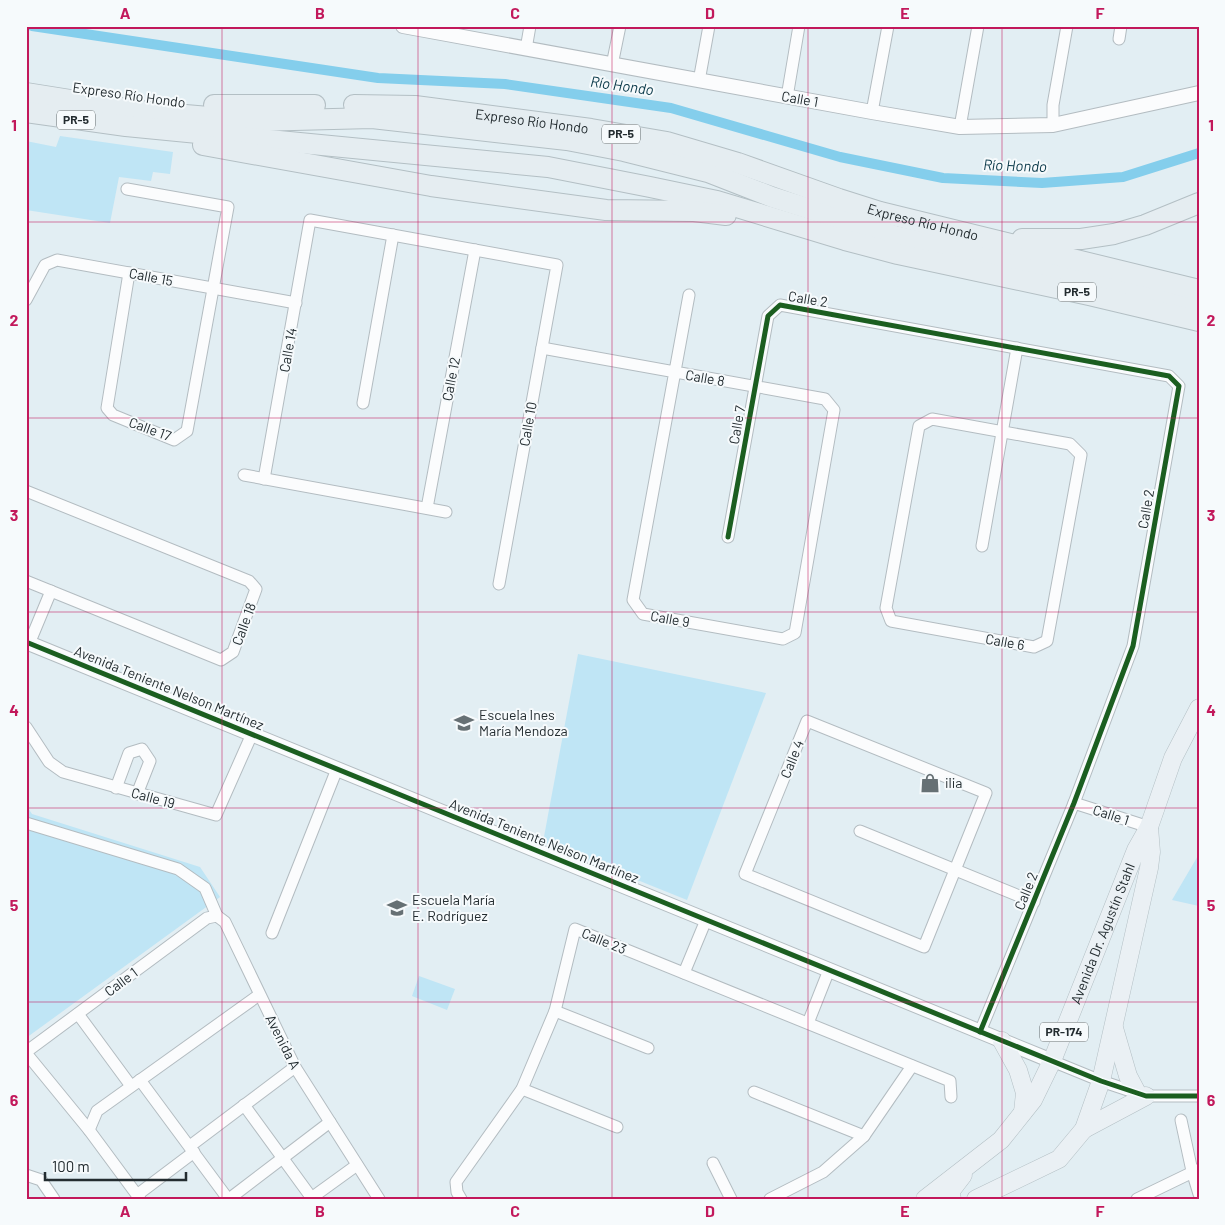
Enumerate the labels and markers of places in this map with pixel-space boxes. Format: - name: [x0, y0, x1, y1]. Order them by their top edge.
- place label: Escuela Ines María Mendoza: [479, 706, 568, 739]
- school or university icon: Escuela Ines María Mendoza: [453, 712, 475, 734]
- shop icon: ilia: [919, 772, 941, 794]
- place label: ilia: [945, 774, 963, 791]
- place label: Escuela María E. Rodríguez: [412, 891, 495, 924]
- school or university icon: Escuela María E. Rodríguez: [386, 897, 408, 919]

